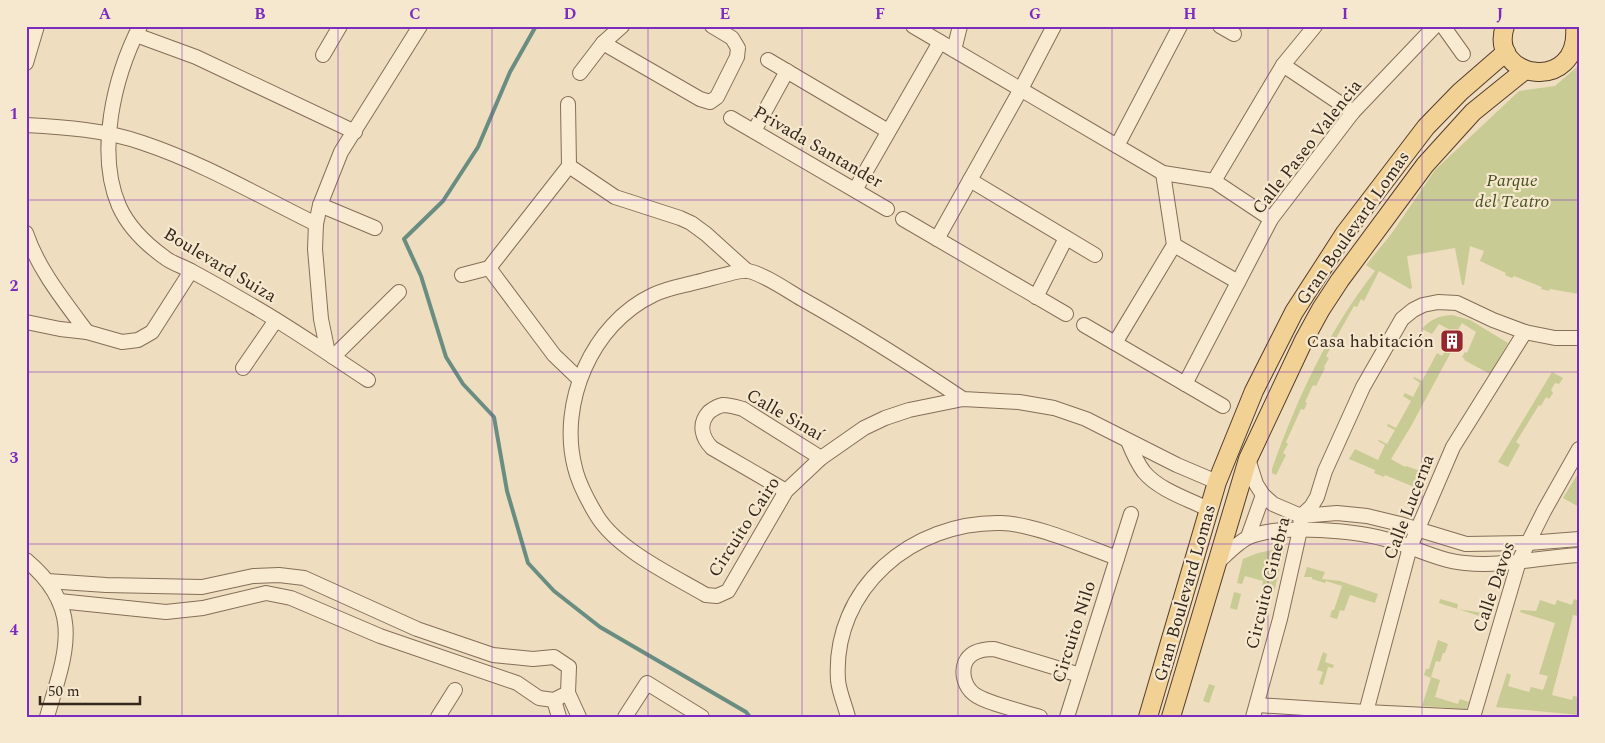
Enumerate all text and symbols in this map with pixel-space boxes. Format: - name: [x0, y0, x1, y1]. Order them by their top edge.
- text: A: [99, 2, 112, 26]
- text: B: [254, 2, 266, 26]
- text: C: [409, 2, 421, 26]
- text: D: [564, 2, 577, 26]
- text: E: [720, 2, 730, 26]
- text: F: [875, 2, 885, 26]
- text: G: [1029, 2, 1041, 26]
- text: H: [1183, 2, 1197, 26]
- text: I: [1342, 2, 1348, 26]
- text: J: [1497, 2, 1504, 26]
- street label: Calle Paseo Valencia: [1246, 74, 1369, 220]
- street label: Privada Santander: [748, 99, 888, 195]
- text: 1: [10, 102, 18, 126]
- street label: Gran Boulevard Lomas: [1289, 145, 1417, 311]
- park label: Parque del Teatro: [1475, 167, 1549, 215]
- street label: Boulevard Suiza: [158, 221, 282, 310]
- text: 2: [10, 274, 19, 298]
- place label: Casa habitación: [1307, 328, 1434, 355]
- building icon: Casa habitación: [1439, 328, 1465, 354]
- street label: Calle Sinaí: [741, 382, 830, 449]
- text: 3: [10, 446, 19, 470]
- street label: Calle Lucerna: [1377, 450, 1442, 564]
- street label: Circuito Cairo: [701, 471, 787, 583]
- street label: Gran Boulevard Lomas: [1147, 501, 1223, 685]
- street label: Circuito Ginebra: [1238, 514, 1298, 652]
- street label: Calle Davos: [1466, 538, 1522, 636]
- street label: Circuito Nilo: [1045, 578, 1103, 686]
- text: 4: [10, 618, 19, 642]
- scale bar: [40, 673, 140, 705]
- text: 50 m: [48, 680, 80, 703]

